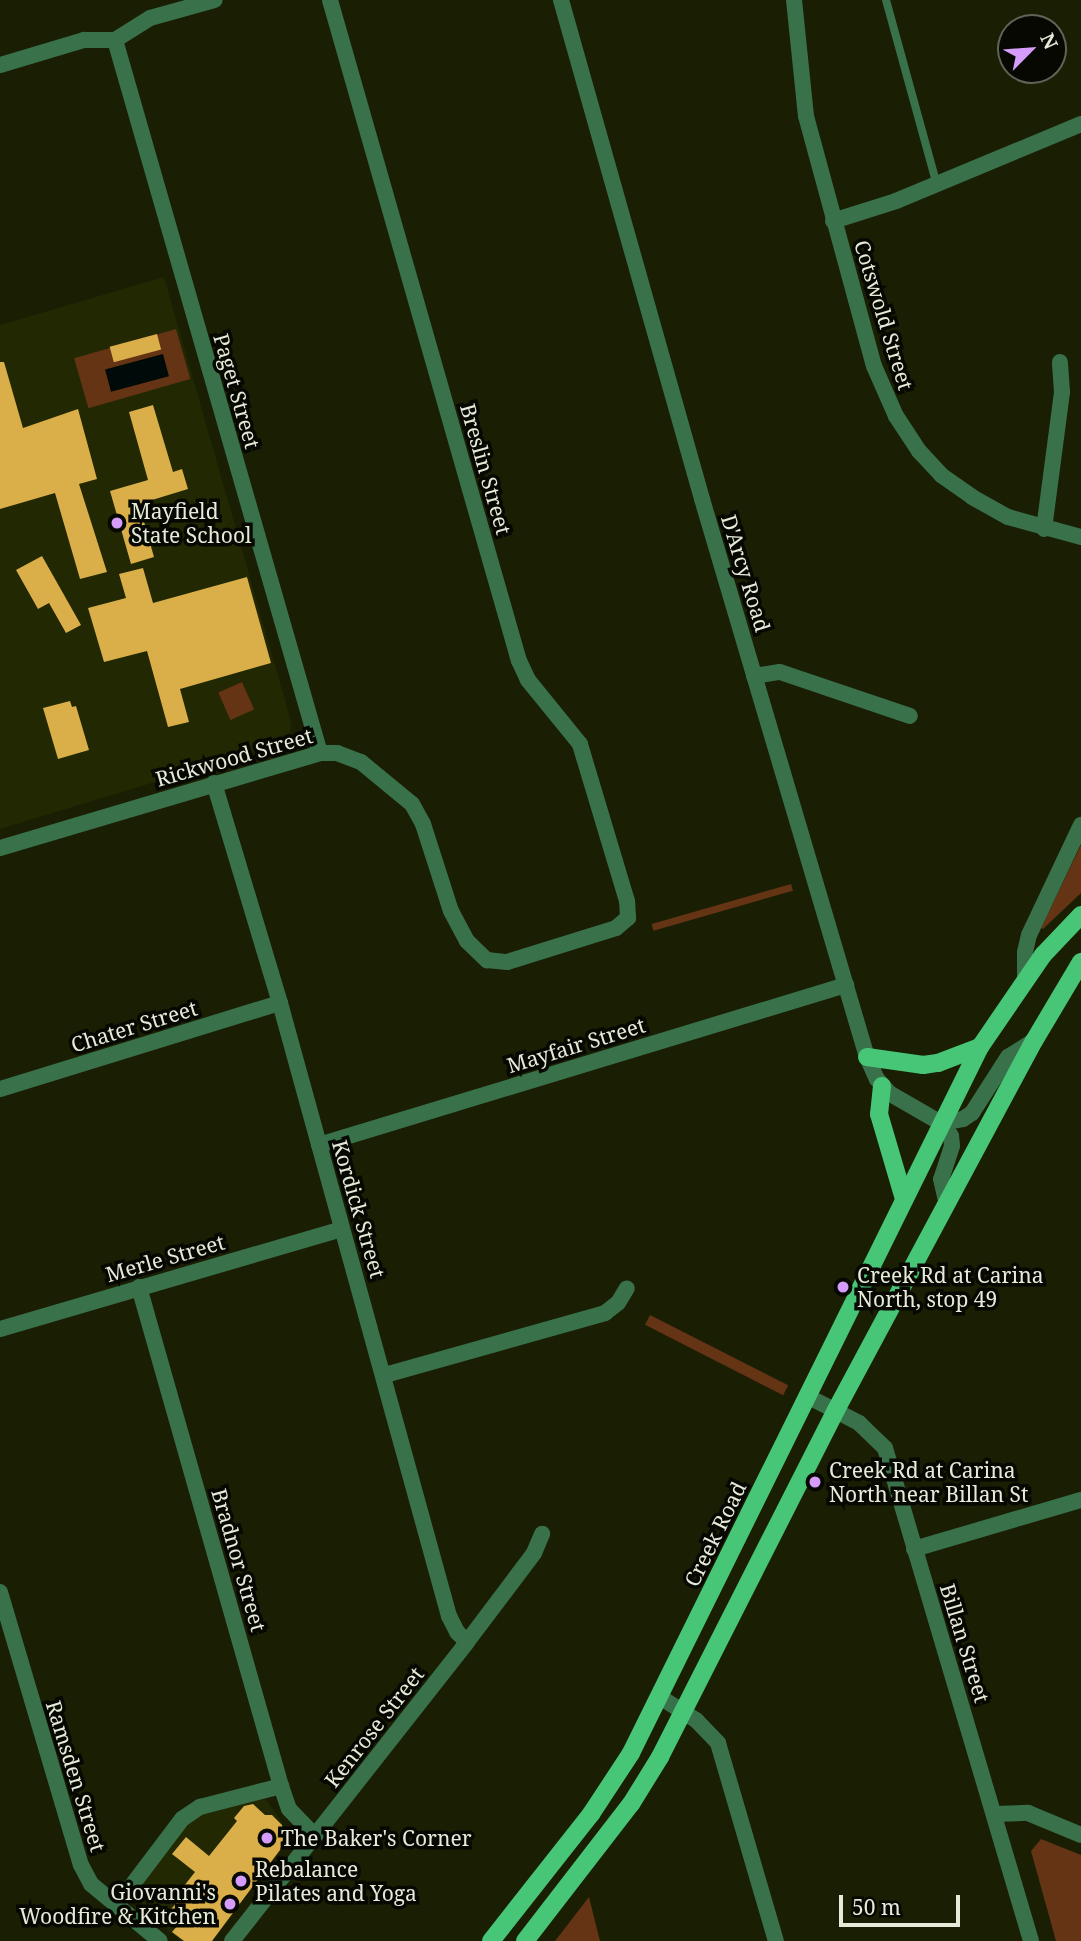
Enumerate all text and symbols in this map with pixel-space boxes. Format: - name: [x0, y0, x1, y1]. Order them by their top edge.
- north arrow: [997, 14, 1067, 84]
- text: N: [1034, 29, 1064, 53]
- street label: Cotswold Street: [849, 237, 919, 393]
- street label: Paget Street: [209, 331, 265, 451]
- street label: Breslin Street: [455, 401, 517, 537]
- place label: Mayfield State School: [131, 498, 252, 548]
- street label: D'Arcy Road: [716, 511, 776, 635]
- marker: Mayfield State School: [109, 515, 125, 531]
- street label: Rickwood Street: [152, 723, 316, 791]
- street label: Chater Street: [68, 995, 200, 1057]
- street label: Mayfair Street: [504, 1012, 648, 1078]
- street label: Kordick Street: [327, 1137, 391, 1281]
- street label: Merle Street: [103, 1229, 227, 1287]
- place label: Creek Rd at Carina North, stop 49: [857, 1262, 1044, 1312]
- marker: Creek Rd at Carina North, stop 49: [835, 1279, 851, 1295]
- place label: Creek Rd at Carina North near Billan St: [829, 1457, 1028, 1507]
- marker: Creek Rd at Carina North near Billan St: [807, 1474, 823, 1490]
- street label: Creek Road: [679, 1477, 751, 1591]
- street label: Bradnor Street: [207, 1486, 271, 1634]
- street label: Billan Street: [935, 1581, 995, 1705]
- street label: Kenrose Street: [319, 1662, 429, 1792]
- street label: Ramsden Street: [41, 1697, 111, 1855]
- place label: The Baker's Corner: [281, 1825, 472, 1851]
- marker: The Baker's Corner: [259, 1830, 275, 1846]
- place label: Rebalance Pilates and Yoga: [255, 1856, 417, 1906]
- marker: Rebalance Pilates and Yoga: [233, 1873, 249, 1889]
- place label: Giovanni's Woodfire & Kitchen: [19, 1879, 216, 1929]
- scale bar: [843, 1882, 964, 1926]
- text: 50 m: [852, 1893, 901, 1921]
- marker: Giovanni's Woodfire & Kitchen: [222, 1896, 238, 1912]

